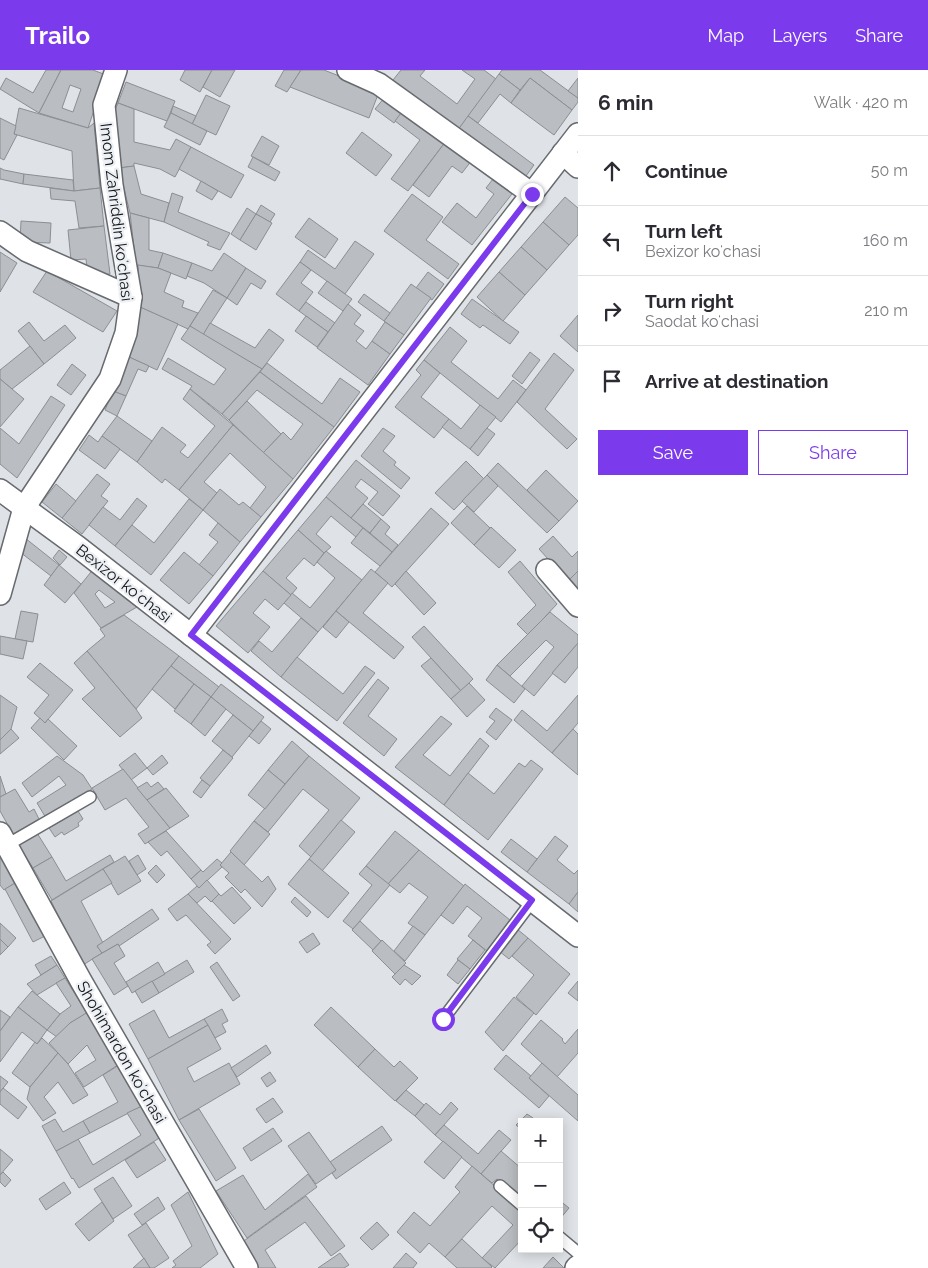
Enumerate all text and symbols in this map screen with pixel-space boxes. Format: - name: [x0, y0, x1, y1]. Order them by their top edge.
- text: Trailo: [25, 21, 90, 50]
- text: Map: [708, 25, 744, 46]
- text: Layers: [772, 25, 827, 46]
- text: Share: [855, 25, 903, 46]
- text: 6 min: [598, 90, 653, 115]
- text: Walk · 420 m: [814, 93, 908, 112]
- street label: Imom Zahriddin koʻchasi: [96, 122, 137, 302]
- icon: ahead: [598, 157, 626, 185]
- text: Continue: [645, 160, 728, 182]
- text: 50 m: [871, 161, 908, 180]
- route end: [521, 183, 544, 206]
- text: Turn left: [645, 220, 722, 242]
- icon: left: [598, 227, 626, 255]
- text: 160 m: [863, 231, 908, 250]
- text: Bexizor koʻchasi: [645, 242, 761, 261]
- text: Turn right: [645, 290, 734, 312]
- icon: right: [598, 297, 626, 325]
- text: 210 m: [864, 301, 908, 320]
- text: Saodat koʻchasi: [645, 312, 759, 331]
- icon: arrive: [598, 367, 626, 395]
- text: Arrive at destination: [645, 370, 829, 392]
- button: Save: [598, 430, 748, 475]
- button: Share: [758, 430, 908, 475]
- street label: Bexizor koʻchasi: [72, 540, 175, 627]
- street label: Shohimardon koʻchasi: [73, 978, 170, 1127]
- route start: [432, 1008, 455, 1031]
- map controls: [518, 1118, 563, 1253]
- button: +: [518, 1118, 563, 1163]
- button: −: [518, 1163, 563, 1208]
- button: locate: [518, 1208, 563, 1253]

